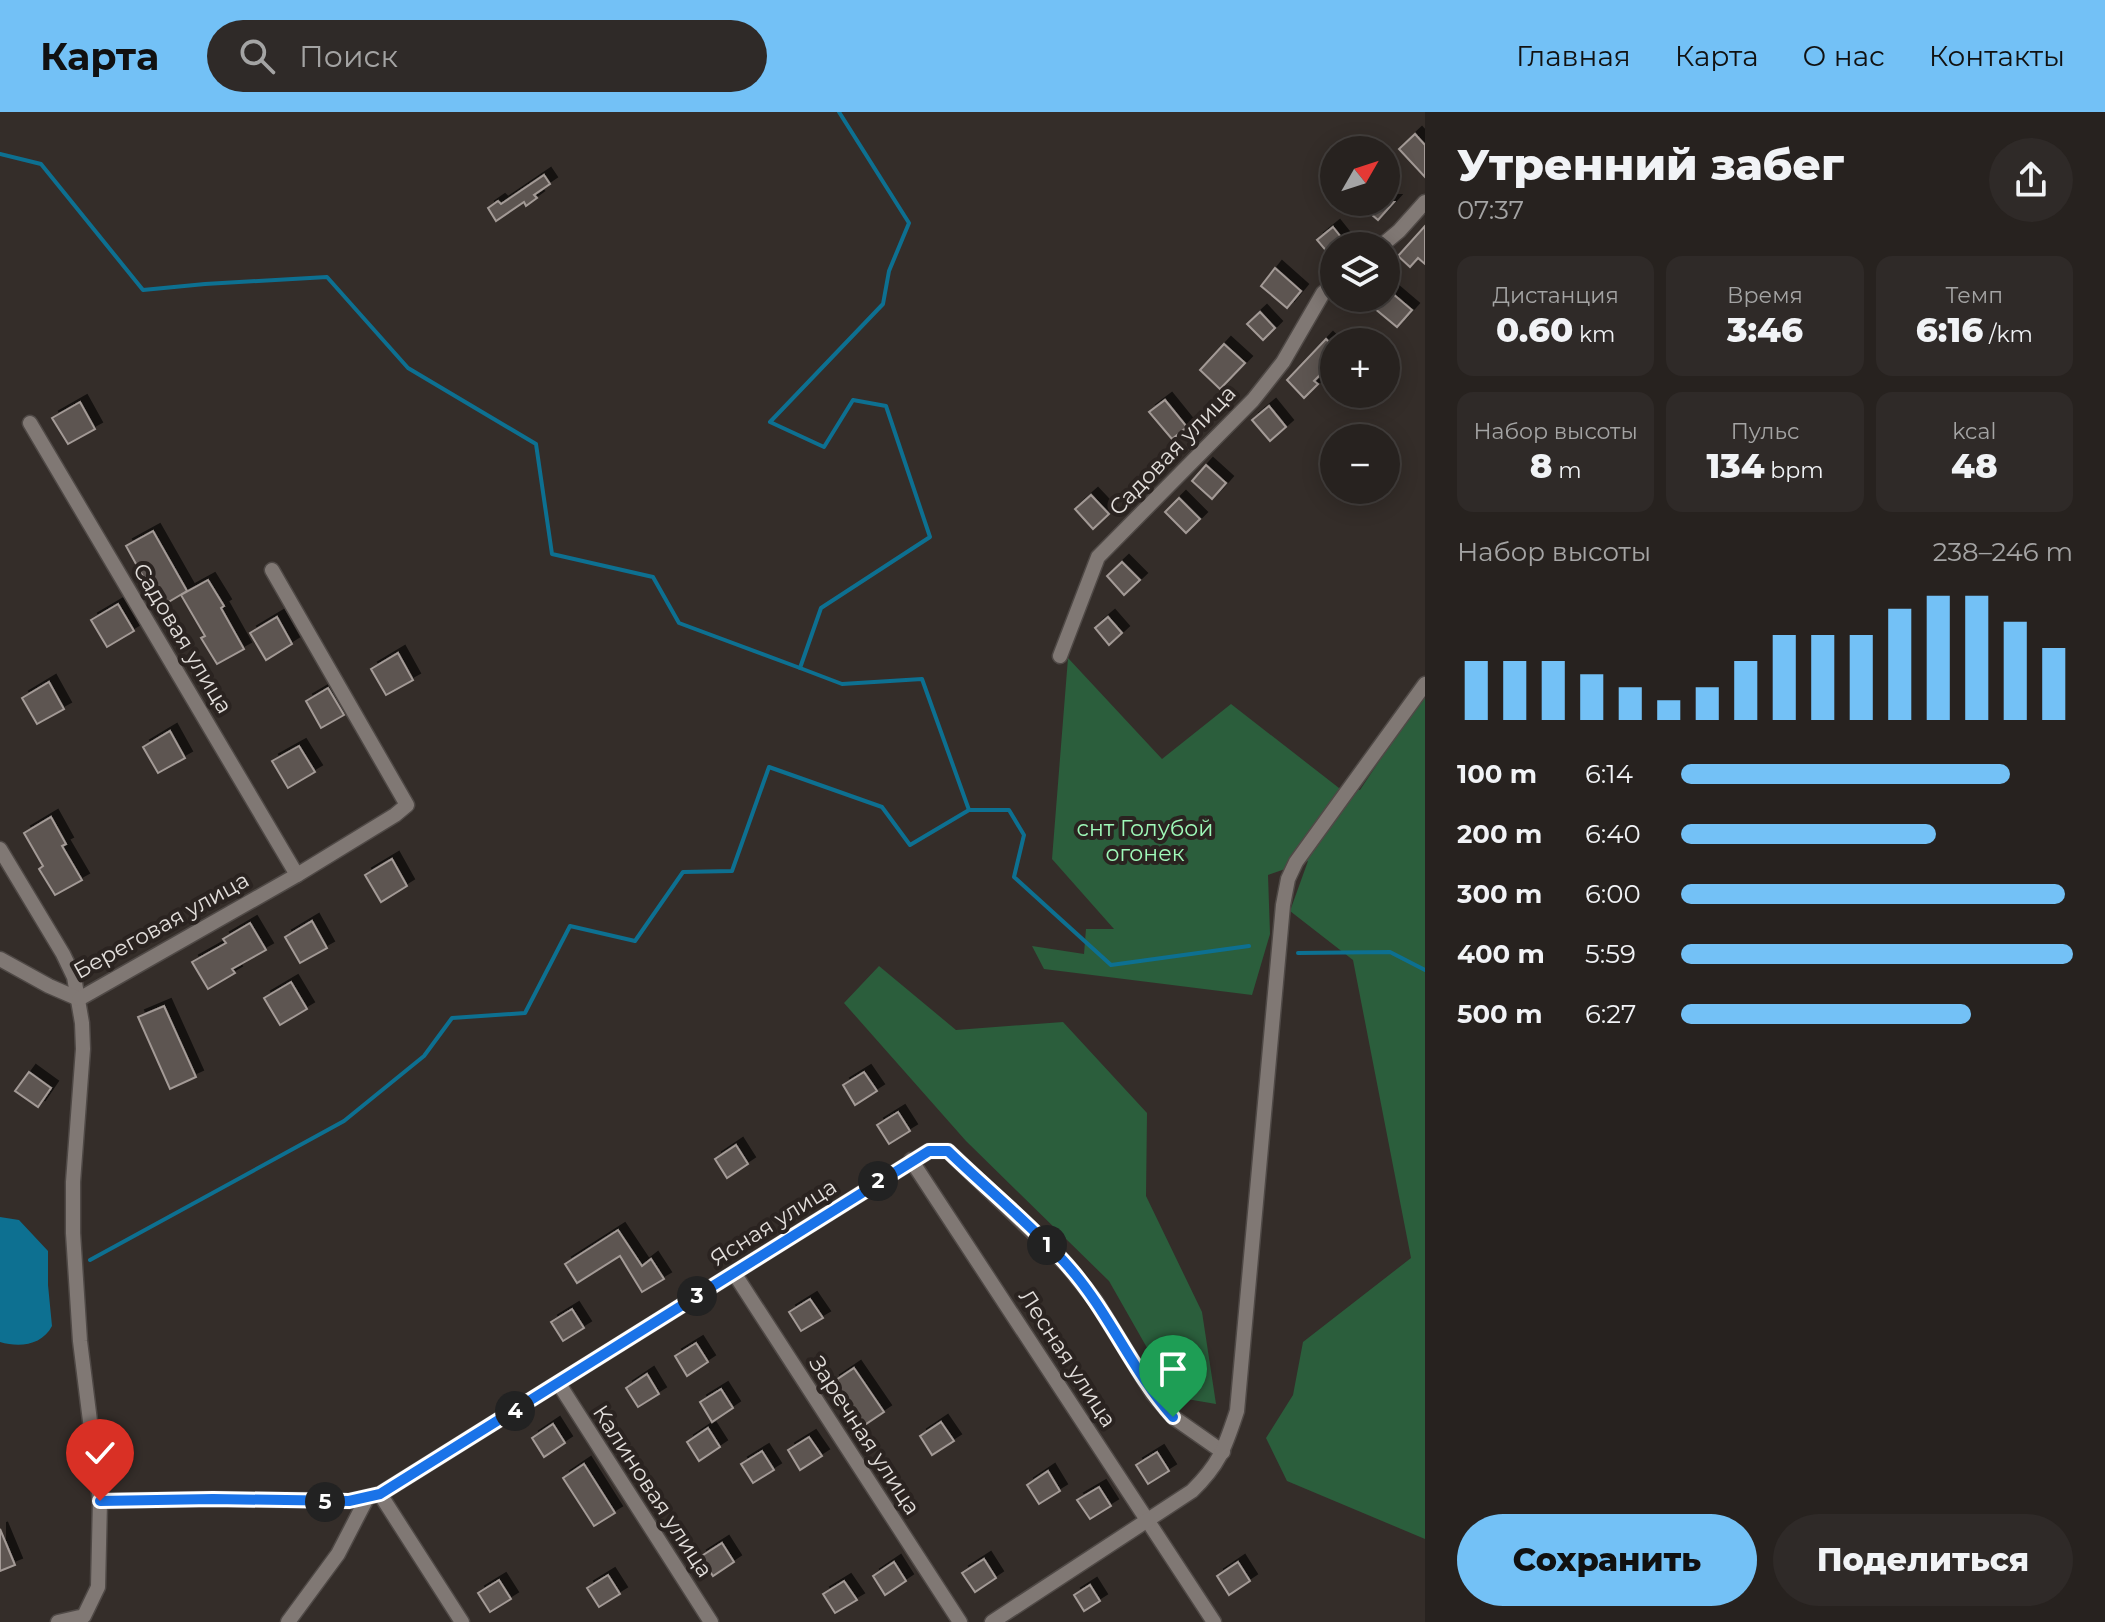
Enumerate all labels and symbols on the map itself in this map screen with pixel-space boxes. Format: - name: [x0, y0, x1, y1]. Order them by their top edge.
- north arrow: [1320, 136, 1400, 216]
- street label: Садовая улица: [1103, 380, 1241, 521]
- street label: Садовая улица: [127, 558, 238, 718]
- park label: снт Голубой огонек: [1077, 815, 1213, 867]
- street label: Береговая улица: [69, 866, 254, 985]
- pin: 2: [858, 1161, 898, 1201]
- street label: Ясная улица: [705, 1173, 841, 1272]
- pin: 1: [1027, 1225, 1067, 1265]
- pin: 3: [677, 1276, 717, 1316]
- street label: Лесная улица: [1013, 1284, 1122, 1432]
- pin: [1139, 1335, 1207, 1417]
- street label: Заречная улица: [803, 1351, 926, 1520]
- pin: 4: [495, 1391, 535, 1431]
- street label: Калиновая улица: [587, 1400, 718, 1582]
- pin: [66, 1419, 134, 1501]
- pin: 5: [305, 1482, 345, 1522]

